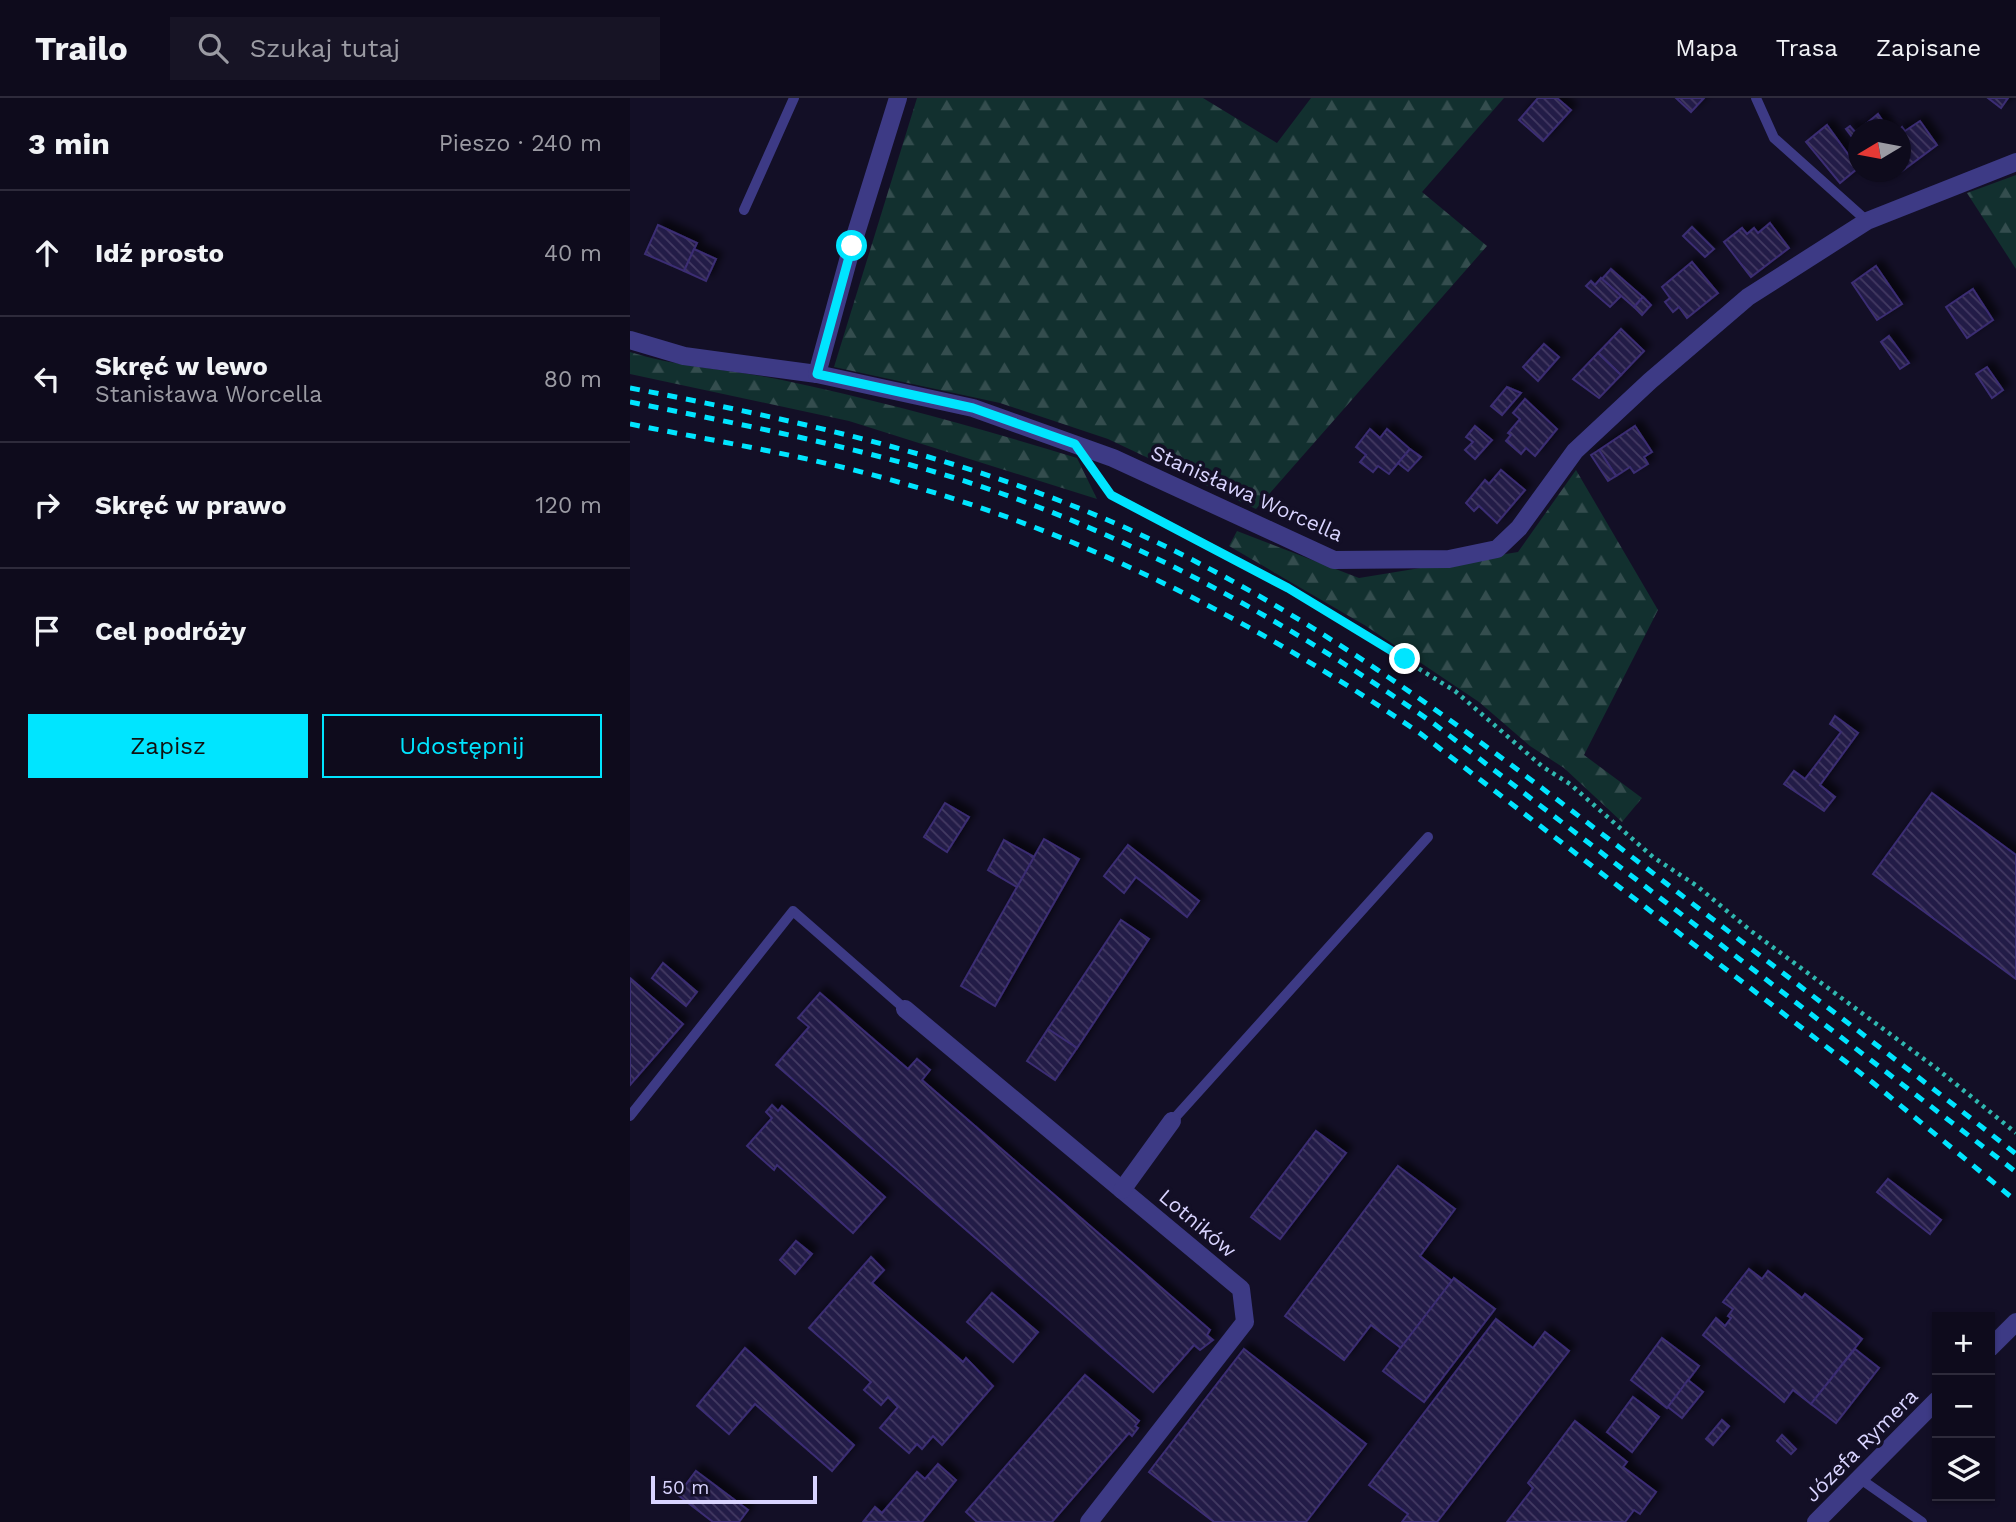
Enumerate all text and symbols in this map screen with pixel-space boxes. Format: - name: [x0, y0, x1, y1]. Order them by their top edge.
- search box: [170, 17, 660, 80]
- text: Trailo: [35, 29, 128, 68]
- icon: search: [194, 29, 232, 67]
- text: Szukaj tutaj: [250, 33, 400, 63]
- text: Mapa: [1675, 34, 1738, 62]
- text: Trasa: [1776, 34, 1838, 62]
- text: Zapisane: [1876, 34, 1981, 62]
- north arrow: [1848, 119, 1911, 182]
- text: 3 min: [28, 126, 110, 161]
- text: Pieszo · 240 m: [439, 130, 602, 157]
- route start: [836, 230, 867, 261]
- icon: ahead: [28, 234, 66, 272]
- text: Idź prosto: [95, 238, 224, 268]
- text: 40 m: [544, 240, 602, 267]
- text: Skręć w lewo: [95, 351, 268, 381]
- icon: left: [28, 360, 66, 398]
- text: 80 m: [544, 366, 602, 393]
- text: Stanisława Worcella: [95, 381, 322, 408]
- street label: Stanisława Worcella: [1147, 439, 1347, 547]
- icon: right: [28, 486, 66, 524]
- text: Skręć w prawo: [95, 490, 287, 520]
- text: 120 m: [536, 492, 602, 519]
- icon: arrive: [28, 612, 66, 650]
- text: Cel podróży: [95, 616, 246, 646]
- route end: [1389, 643, 1420, 674]
- button: Zapisz: [28, 714, 308, 778]
- button: Udostępnij: [322, 714, 602, 778]
- street label: Lotników: [1154, 1183, 1242, 1263]
- map controls: [1932, 1312, 1995, 1501]
- button: +: [1932, 1312, 1995, 1375]
- button: −: [1932, 1375, 1995, 1438]
- street label: Józefa Rymera: [1799, 1383, 1923, 1507]
- button: layers: [1932, 1438, 1995, 1501]
- scale bar: [651, 1473, 817, 1505]
- text: 50 m: [662, 1476, 709, 1499]

